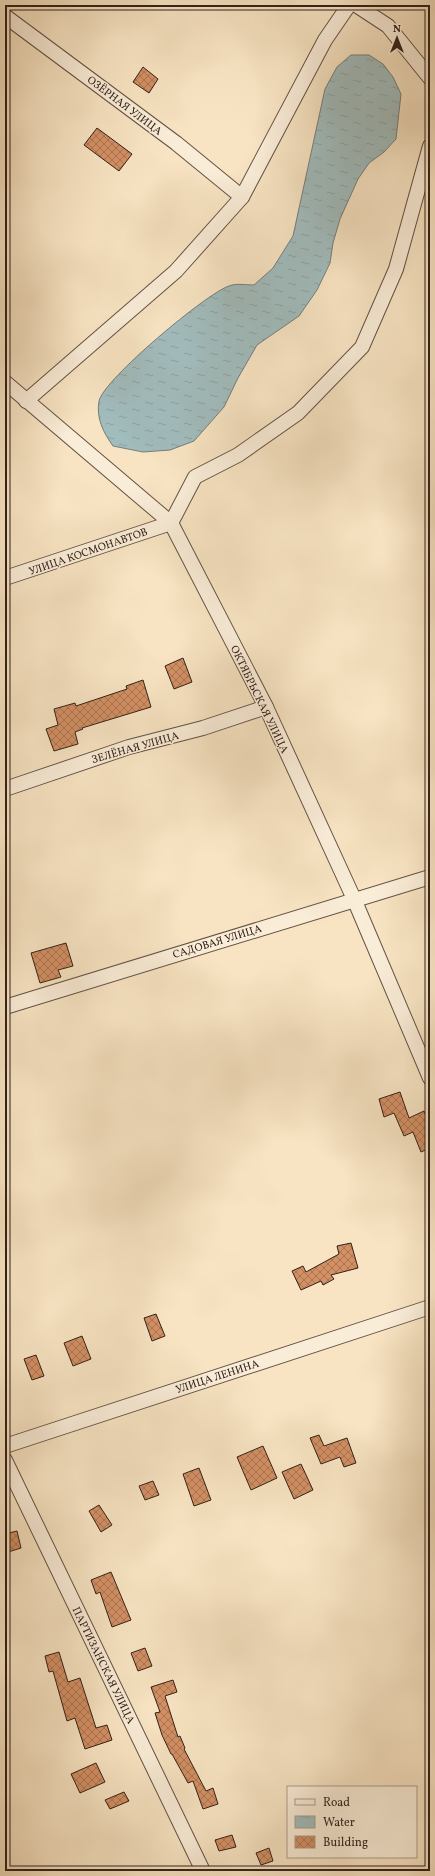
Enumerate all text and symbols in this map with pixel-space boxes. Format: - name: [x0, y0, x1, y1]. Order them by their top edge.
- north arrow: [377, 18, 417, 58]
- text: N: [393, 22, 401, 37]
- street label: ОЗЁРНАЯ УЛИЦА: [83, 73, 165, 140]
- street label: УЛИЦА КОСМОНАВТОВ: [27, 525, 150, 580]
- street label: ОКТЯБРЬСКАЯ УЛИЦА: [226, 643, 291, 756]
- street label: ЗЕЛЁНАЯ УЛИЦА: [90, 729, 181, 768]
- street label: САДОВАЯ УЛИЦА: [171, 922, 264, 963]
- street label: УЛИЦА ЛЕНИНА: [174, 1357, 261, 1398]
- street label: ПАРТИЗАНСКАЯ УЛИЦА: [68, 1605, 138, 1727]
- legend: [287, 1786, 417, 1858]
- text: Road: [323, 1795, 350, 1811]
- text: Water: [323, 1815, 355, 1831]
- text: Building: [323, 1835, 368, 1851]

